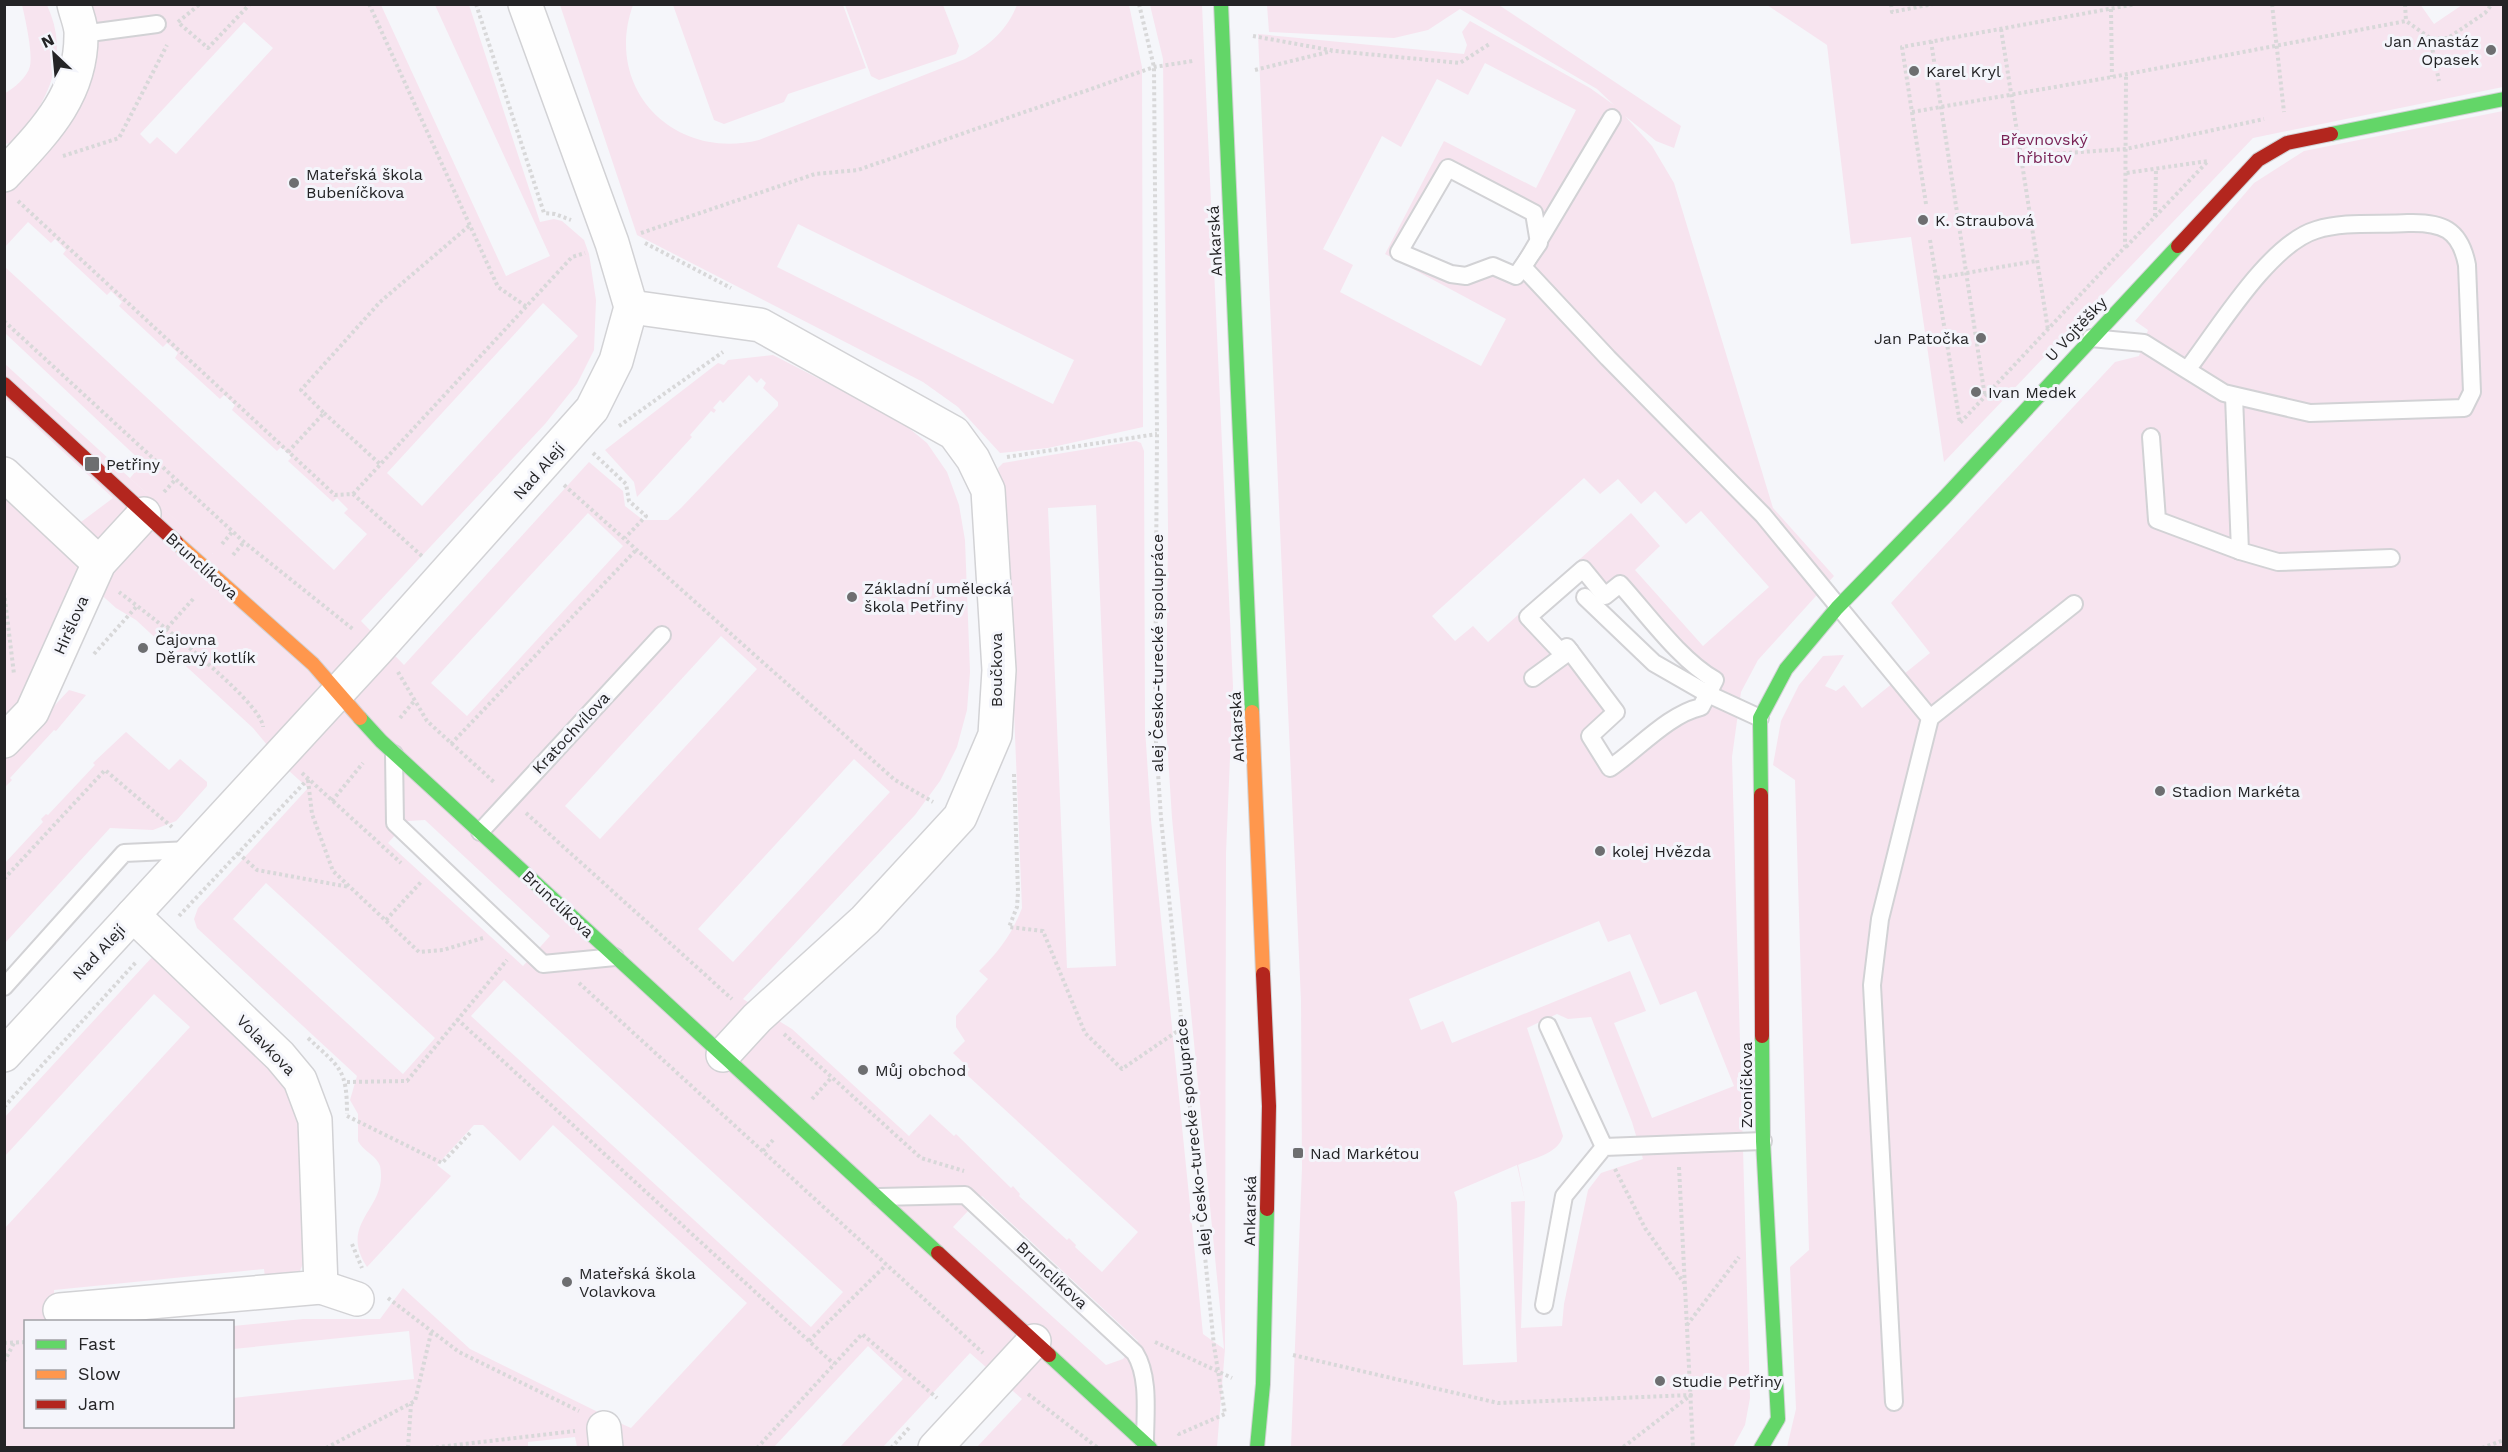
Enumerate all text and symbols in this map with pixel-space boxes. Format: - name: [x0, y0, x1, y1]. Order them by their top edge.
- north arrow: [24, 24, 84, 84]
- text: N: [38, 30, 57, 52]
- place label: Jan Anastáz Opasek: [2384, 32, 2479, 69]
- marker: Jan Anastáz Opasek: [2484, 43, 2498, 57]
- place label: Karel Kryl: [1926, 62, 2001, 81]
- marker: Karel Kryl: [1907, 64, 1921, 78]
- park label: Břevnovský hřbitov: [2000, 130, 2088, 167]
- place label: Mateřská škola Bubeníčkova: [306, 165, 423, 202]
- marker: Mateřská škola Bubeníčkova: [287, 176, 301, 190]
- street label: Ankarská: [1204, 205, 1226, 277]
- place label: K. Straubová: [1935, 211, 2034, 230]
- marker: K. Straubová: [1916, 213, 1930, 227]
- street label: U Vojtěšky: [2041, 292, 2111, 365]
- place label: Jan Patočka: [1874, 329, 1969, 348]
- marker: Jan Patočka: [1974, 331, 1988, 345]
- place label: Ivan Medek: [1988, 383, 2076, 402]
- marker: Ivan Medek: [1969, 385, 1983, 399]
- street label: Nad Alejí: [509, 439, 569, 503]
- marker: Petřiny: [83, 455, 101, 473]
- place label: Petřiny: [106, 455, 161, 474]
- street label: Brunclíkova: [162, 529, 242, 603]
- street label: alej Česko-turecké spolupráce: [1148, 534, 1167, 772]
- place label: Základní umělecká škola Petřiny: [864, 579, 1011, 616]
- marker: Základní umělecká škola Petřiny: [845, 590, 859, 604]
- street label: Hiršlova: [50, 593, 92, 657]
- place label: Čajovna Děravý kotlík: [155, 630, 256, 667]
- street label: Boučkova: [987, 633, 1006, 707]
- marker: Čajovna Děravý kotlík: [136, 641, 150, 655]
- street label: Kratochvílova: [528, 688, 614, 778]
- street label: Ankarská: [1226, 691, 1248, 763]
- place label: Stadion Markéta: [2172, 782, 2300, 801]
- marker: Stadion Markéta: [2153, 784, 2167, 798]
- place label: kolej Hvězda: [1612, 842, 1711, 861]
- marker: kolej Hvězda: [1593, 844, 1607, 858]
- street label: Brunclíkova: [518, 866, 598, 942]
- street label: Nad Alejí: [69, 920, 129, 984]
- street label: Volavkova: [232, 1011, 300, 1079]
- street label: alej Česko-turecké spolupráce: [1171, 1017, 1215, 1257]
- street label: Zvoníčkova: [1737, 1042, 1756, 1128]
- place label: Můj obchod: [875, 1061, 966, 1080]
- marker: Můj obchod: [856, 1063, 870, 1077]
- place label: Nad Markétou: [1310, 1144, 1419, 1163]
- marker: Nad Markétou: [1291, 1146, 1305, 1160]
- street label: Ankarská: [1240, 1175, 1260, 1247]
- street label: Brunclíkova: [1012, 1237, 1092, 1313]
- place label: Mateřská škola Volavkova: [579, 1264, 696, 1301]
- marker: Mateřská škola Volavkova: [560, 1275, 574, 1289]
- legend: [24, 1320, 234, 1428]
- text: Fast: [78, 1333, 116, 1354]
- text: Slow: [78, 1363, 121, 1384]
- place label: Studie Petřiny: [1672, 1372, 1783, 1391]
- marker: Studie Petřiny: [1653, 1374, 1667, 1388]
- text: Jam: [78, 1393, 115, 1414]

